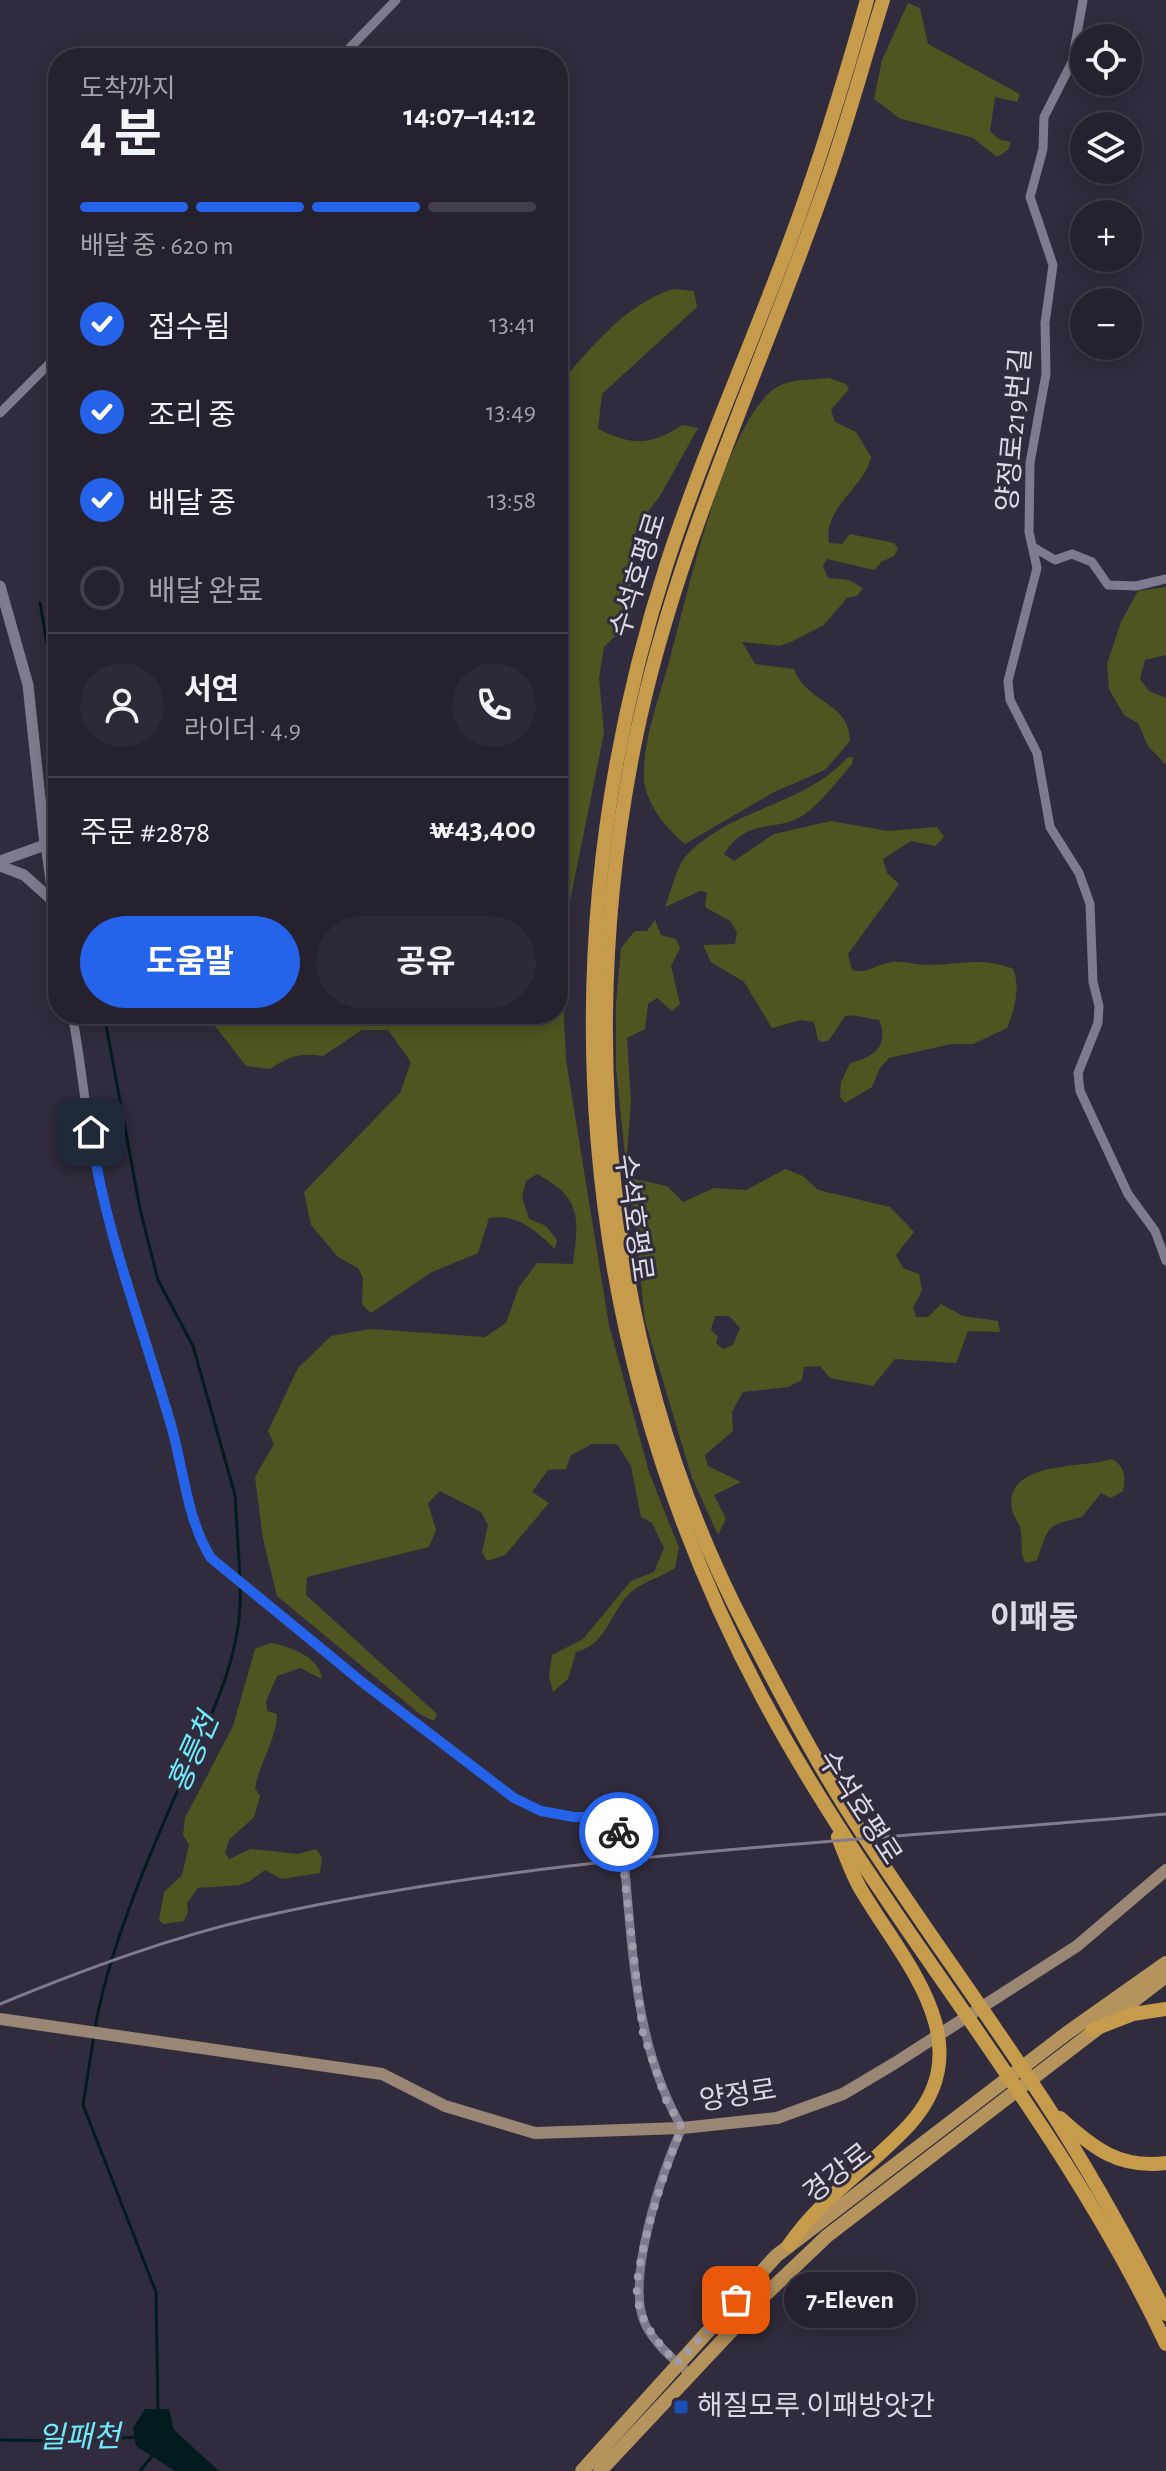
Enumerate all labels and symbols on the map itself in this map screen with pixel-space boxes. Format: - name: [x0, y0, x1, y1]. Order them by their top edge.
- street label: 양정로219번길: [992, 347, 1036, 513]
- street label: 수석호평로: [605, 509, 671, 641]
- pin: [57, 1098, 125, 1166]
- street label: 수석호평로: [610, 1152, 658, 1284]
- district label: 이패동: [990, 1601, 1078, 1634]
- water label: 홍릉천: [162, 1705, 226, 1797]
- street label: 수석호평로: [812, 1745, 907, 1870]
- courier: [579, 1792, 659, 1872]
- street label: 양정로: [697, 2074, 778, 2116]
- street label: 경강로: [798, 2138, 877, 2209]
- pin: [702, 2266, 770, 2334]
- callout: 7-Eleven: [784, 2272, 916, 2328]
- place label: 해질모루.이패방앗간: [697, 2391, 935, 2421]
- marker: 해질모루.이패방앗간: [672, 2398, 690, 2416]
- water label: 일패천: [37, 2421, 124, 2454]

